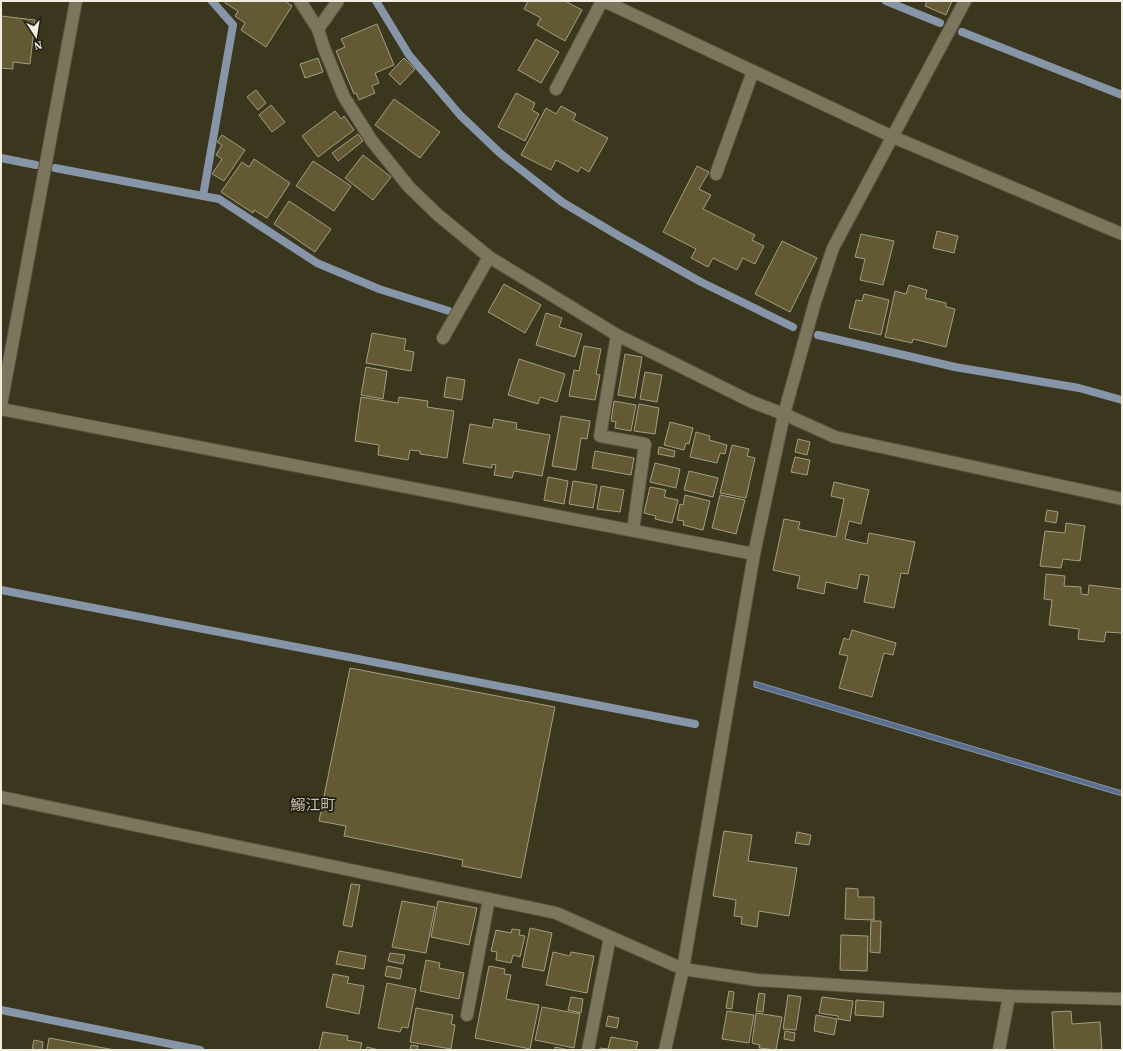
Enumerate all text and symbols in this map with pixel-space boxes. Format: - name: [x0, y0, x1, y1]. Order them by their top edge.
- north arrow: [16, 16, 56, 56]
- text: N: [32, 37, 43, 53]
- district label: 鰯江町: [290, 794, 336, 815]

